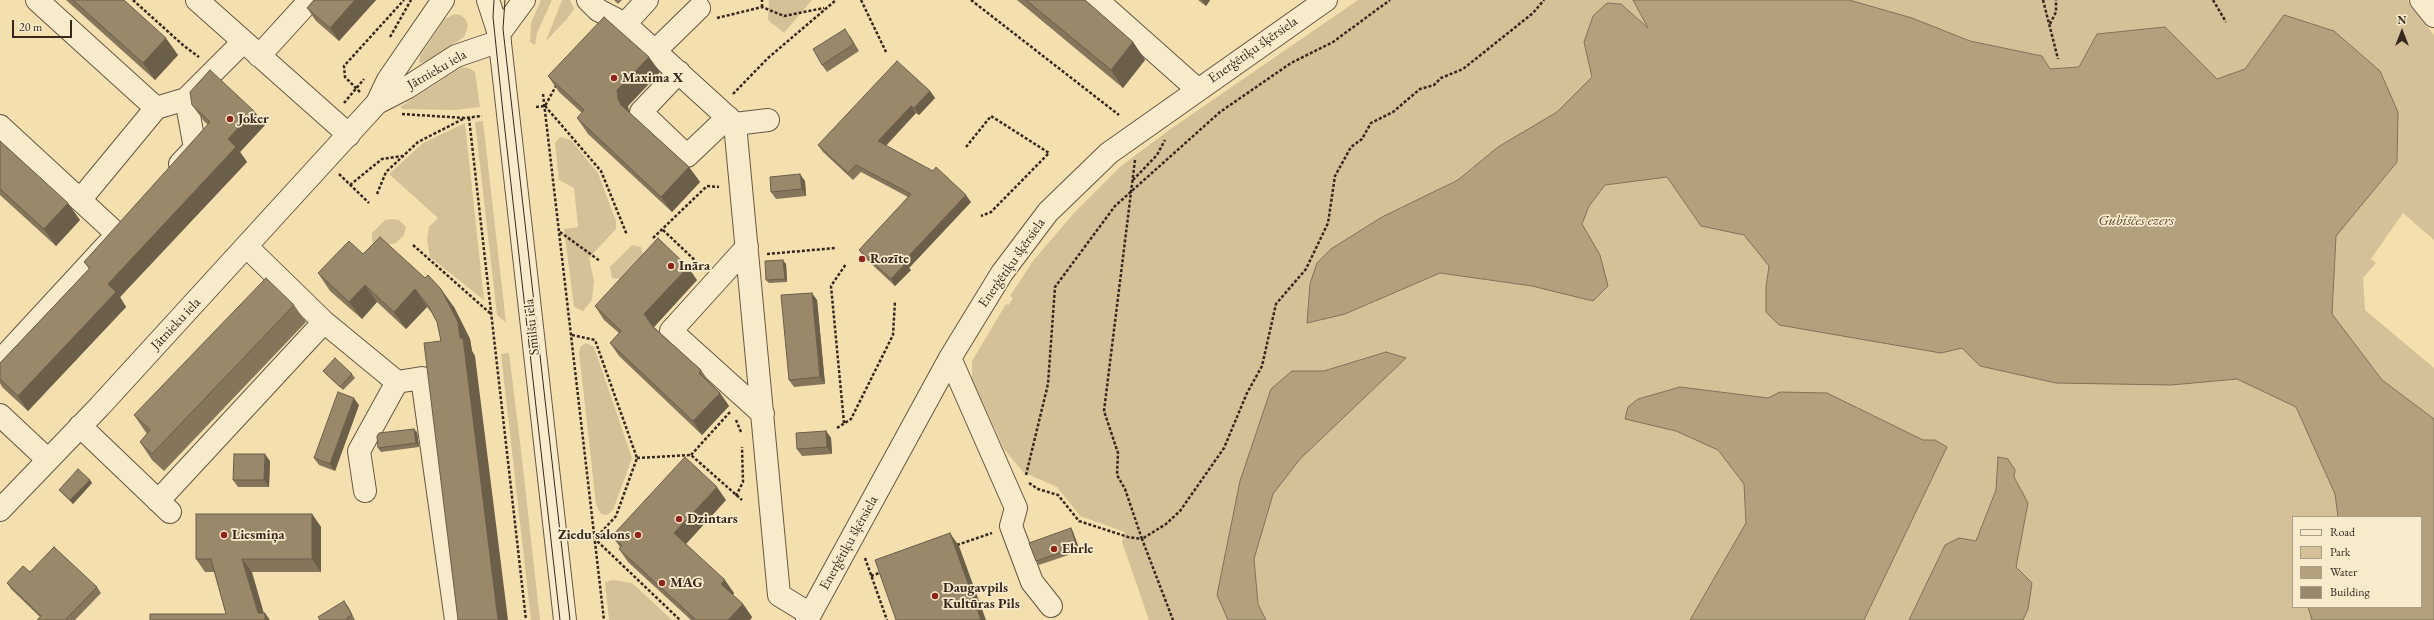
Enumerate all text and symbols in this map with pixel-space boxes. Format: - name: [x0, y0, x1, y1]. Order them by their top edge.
- scale bar: [14, 12, 74, 38]
- north arrow: [2382, 12, 2422, 52]
- street label: Enerģētiķu šķērsiela: [1205, 13, 1301, 87]
- text: N: [2398, 13, 2406, 27]
- text: 20 m: [19, 19, 42, 35]
- street label: Jātnieku iela: [404, 46, 470, 94]
- place label: Maxima X: [622, 70, 683, 86]
- marker: Maxima X: [609, 73, 619, 83]
- place label: Joker: [238, 111, 269, 127]
- marker: Joker: [225, 114, 235, 124]
- water label: Gubiščes ezers: [2098, 212, 2174, 230]
- street label: Enerģētiķu šķērsiela: [975, 215, 1049, 311]
- place label: Rozīte: [870, 251, 909, 267]
- marker: Rozīte: [857, 254, 867, 264]
- place label: Ināra: [679, 258, 710, 274]
- marker: Ināra: [666, 261, 676, 271]
- street label: Jātnieku iela: [147, 294, 205, 354]
- street label: Smilšu iela: [521, 298, 543, 356]
- street label: Enerģētiķu šķērsiela: [816, 493, 882, 593]
- place label: Dzintars: [687, 511, 738, 527]
- marker: Dzintars: [674, 514, 684, 524]
- legend: [2292, 516, 2422, 608]
- text: Road: [2330, 524, 2355, 540]
- place label: Liesmiņa: [232, 527, 285, 543]
- place label: Ziedu salons: [558, 527, 630, 543]
- marker: Liesmiņa: [219, 530, 229, 540]
- marker: Ziedu salons: [633, 530, 643, 540]
- place label: Ehrle: [1062, 541, 1093, 557]
- marker: Ehrle: [1049, 544, 1059, 554]
- text: Park: [2330, 544, 2350, 560]
- text: Water: [2330, 564, 2357, 580]
- place label: MAG: [670, 575, 703, 591]
- marker: MAG: [657, 578, 667, 588]
- place label: Daugavpils Kultūras Pils: [943, 580, 1020, 612]
- text: Building: [2330, 584, 2370, 600]
- marker: Daugavpils Kultūras Pils: [930, 591, 940, 601]

